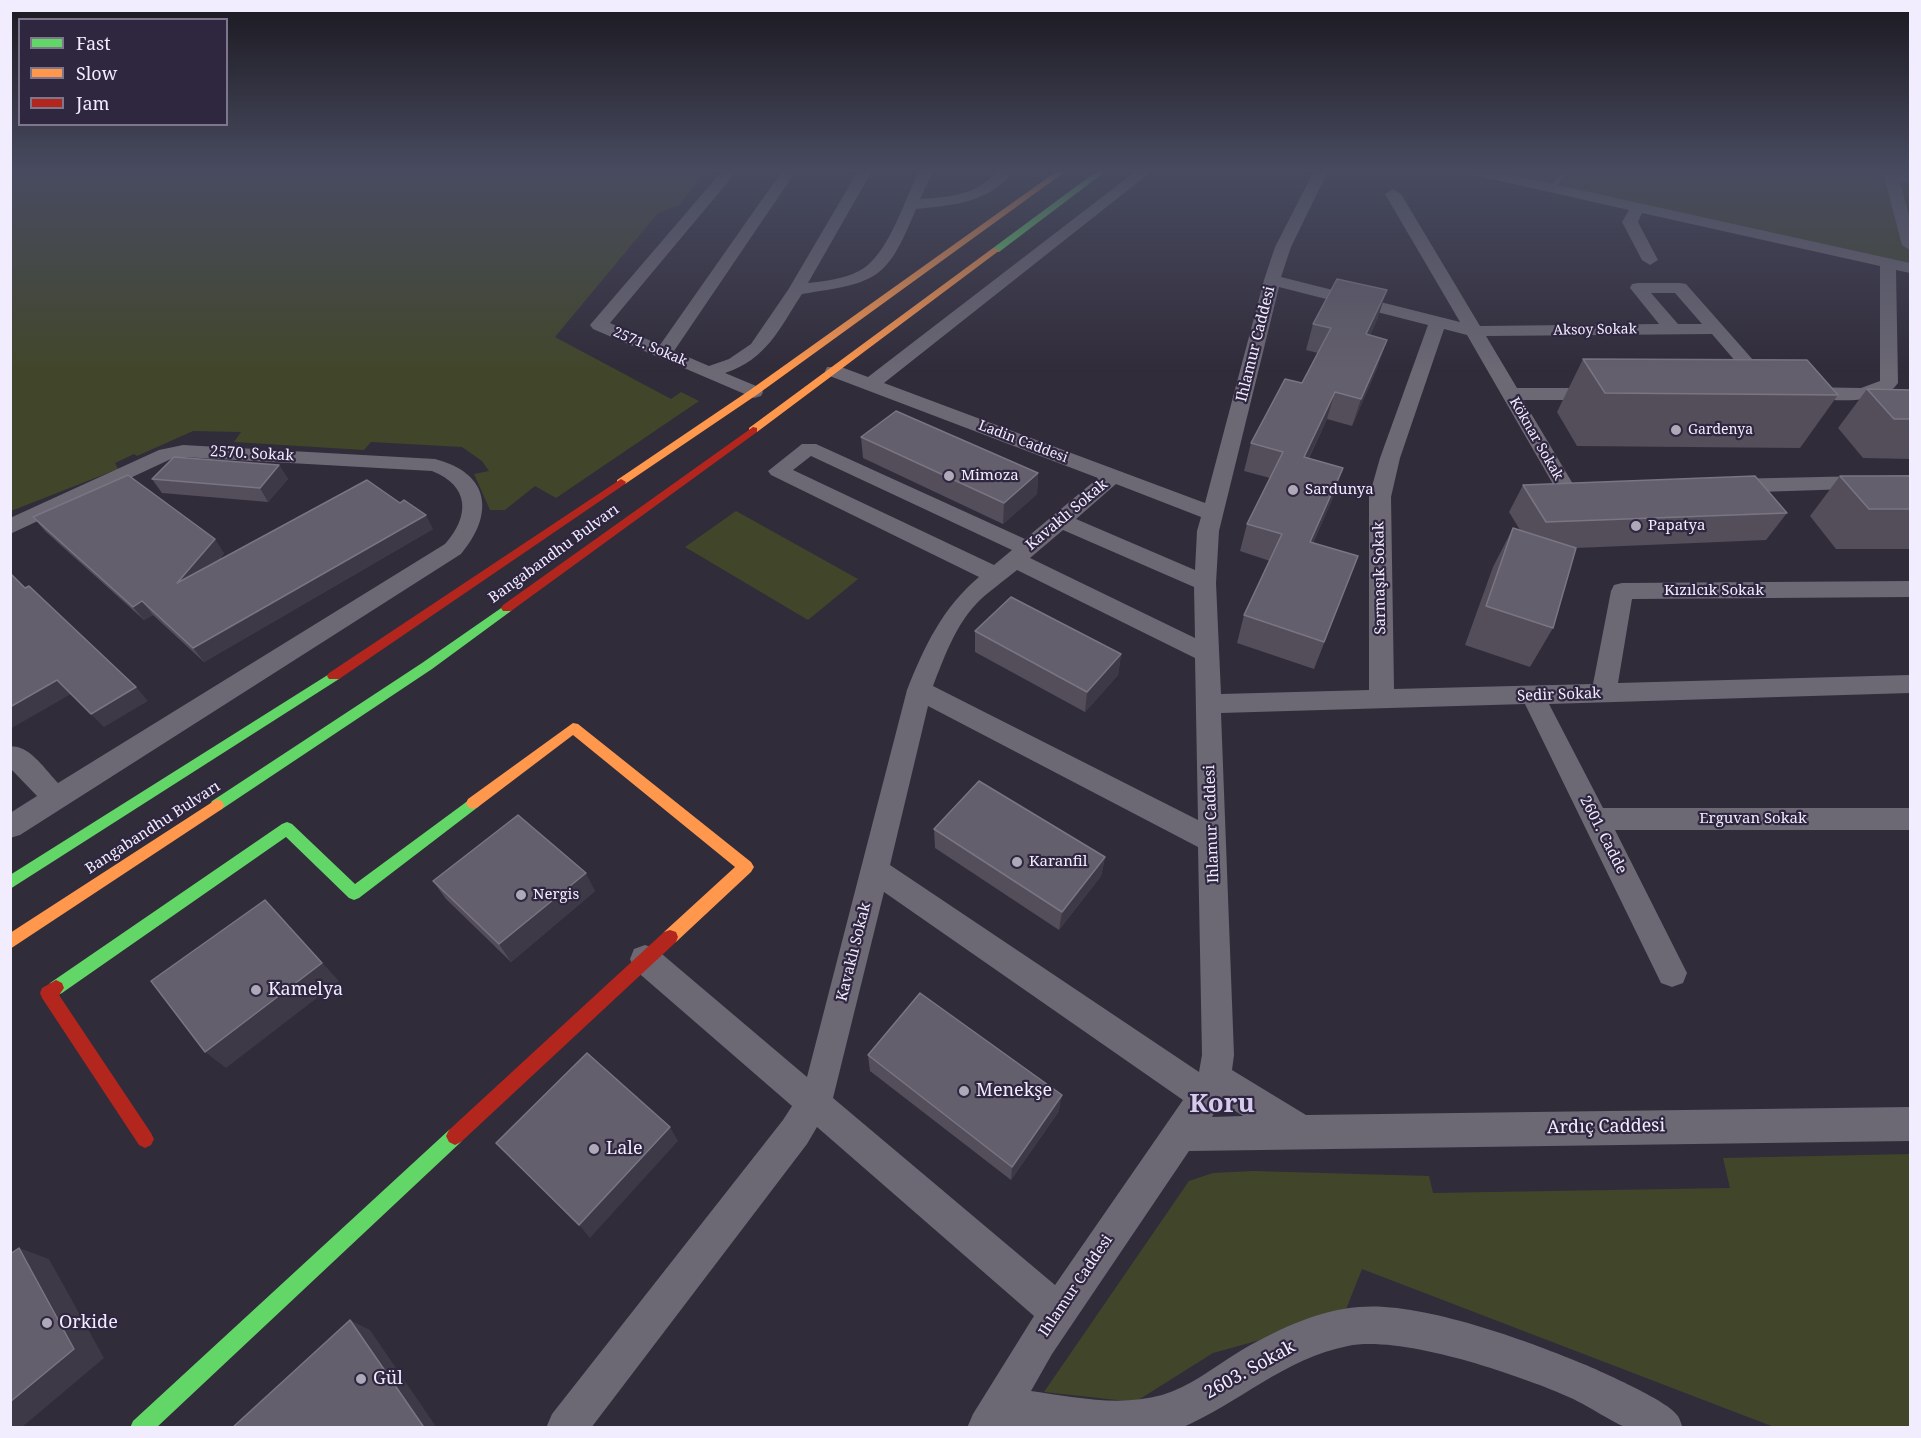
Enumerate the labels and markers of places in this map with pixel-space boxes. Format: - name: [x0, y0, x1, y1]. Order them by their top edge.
- place label: Gardenya: [1688, 422, 1753, 438]
- marker: Gardenya: [1669, 423, 1683, 437]
- place label: Mimoza: [961, 467, 1019, 485]
- marker: Mimoza: [942, 469, 956, 483]
- place label: Sardunya: [1305, 481, 1374, 499]
- marker: Sardunya: [1286, 483, 1300, 497]
- place label: Papatya: [1648, 517, 1705, 535]
- marker: Papatya: [1629, 519, 1643, 533]
- place label: Karanfil: [1029, 853, 1087, 871]
- marker: Karanfil: [1010, 855, 1024, 869]
- place label: Nergis: [533, 886, 579, 904]
- marker: Nergis: [514, 888, 528, 902]
- place label: Kamelya: [268, 979, 343, 1001]
- marker: Kamelya: [249, 983, 263, 997]
- place label: Menekşe: [976, 1080, 1052, 1102]
- marker: Menekşe: [957, 1084, 971, 1098]
- place label: Lale: [606, 1138, 643, 1160]
- marker: Lale: [587, 1142, 601, 1156]
- place label: Orkide: [59, 1312, 118, 1334]
- marker: Orkide: [40, 1316, 54, 1330]
- place label: Gül: [373, 1368, 403, 1390]
- marker: Gül: [354, 1372, 368, 1386]

